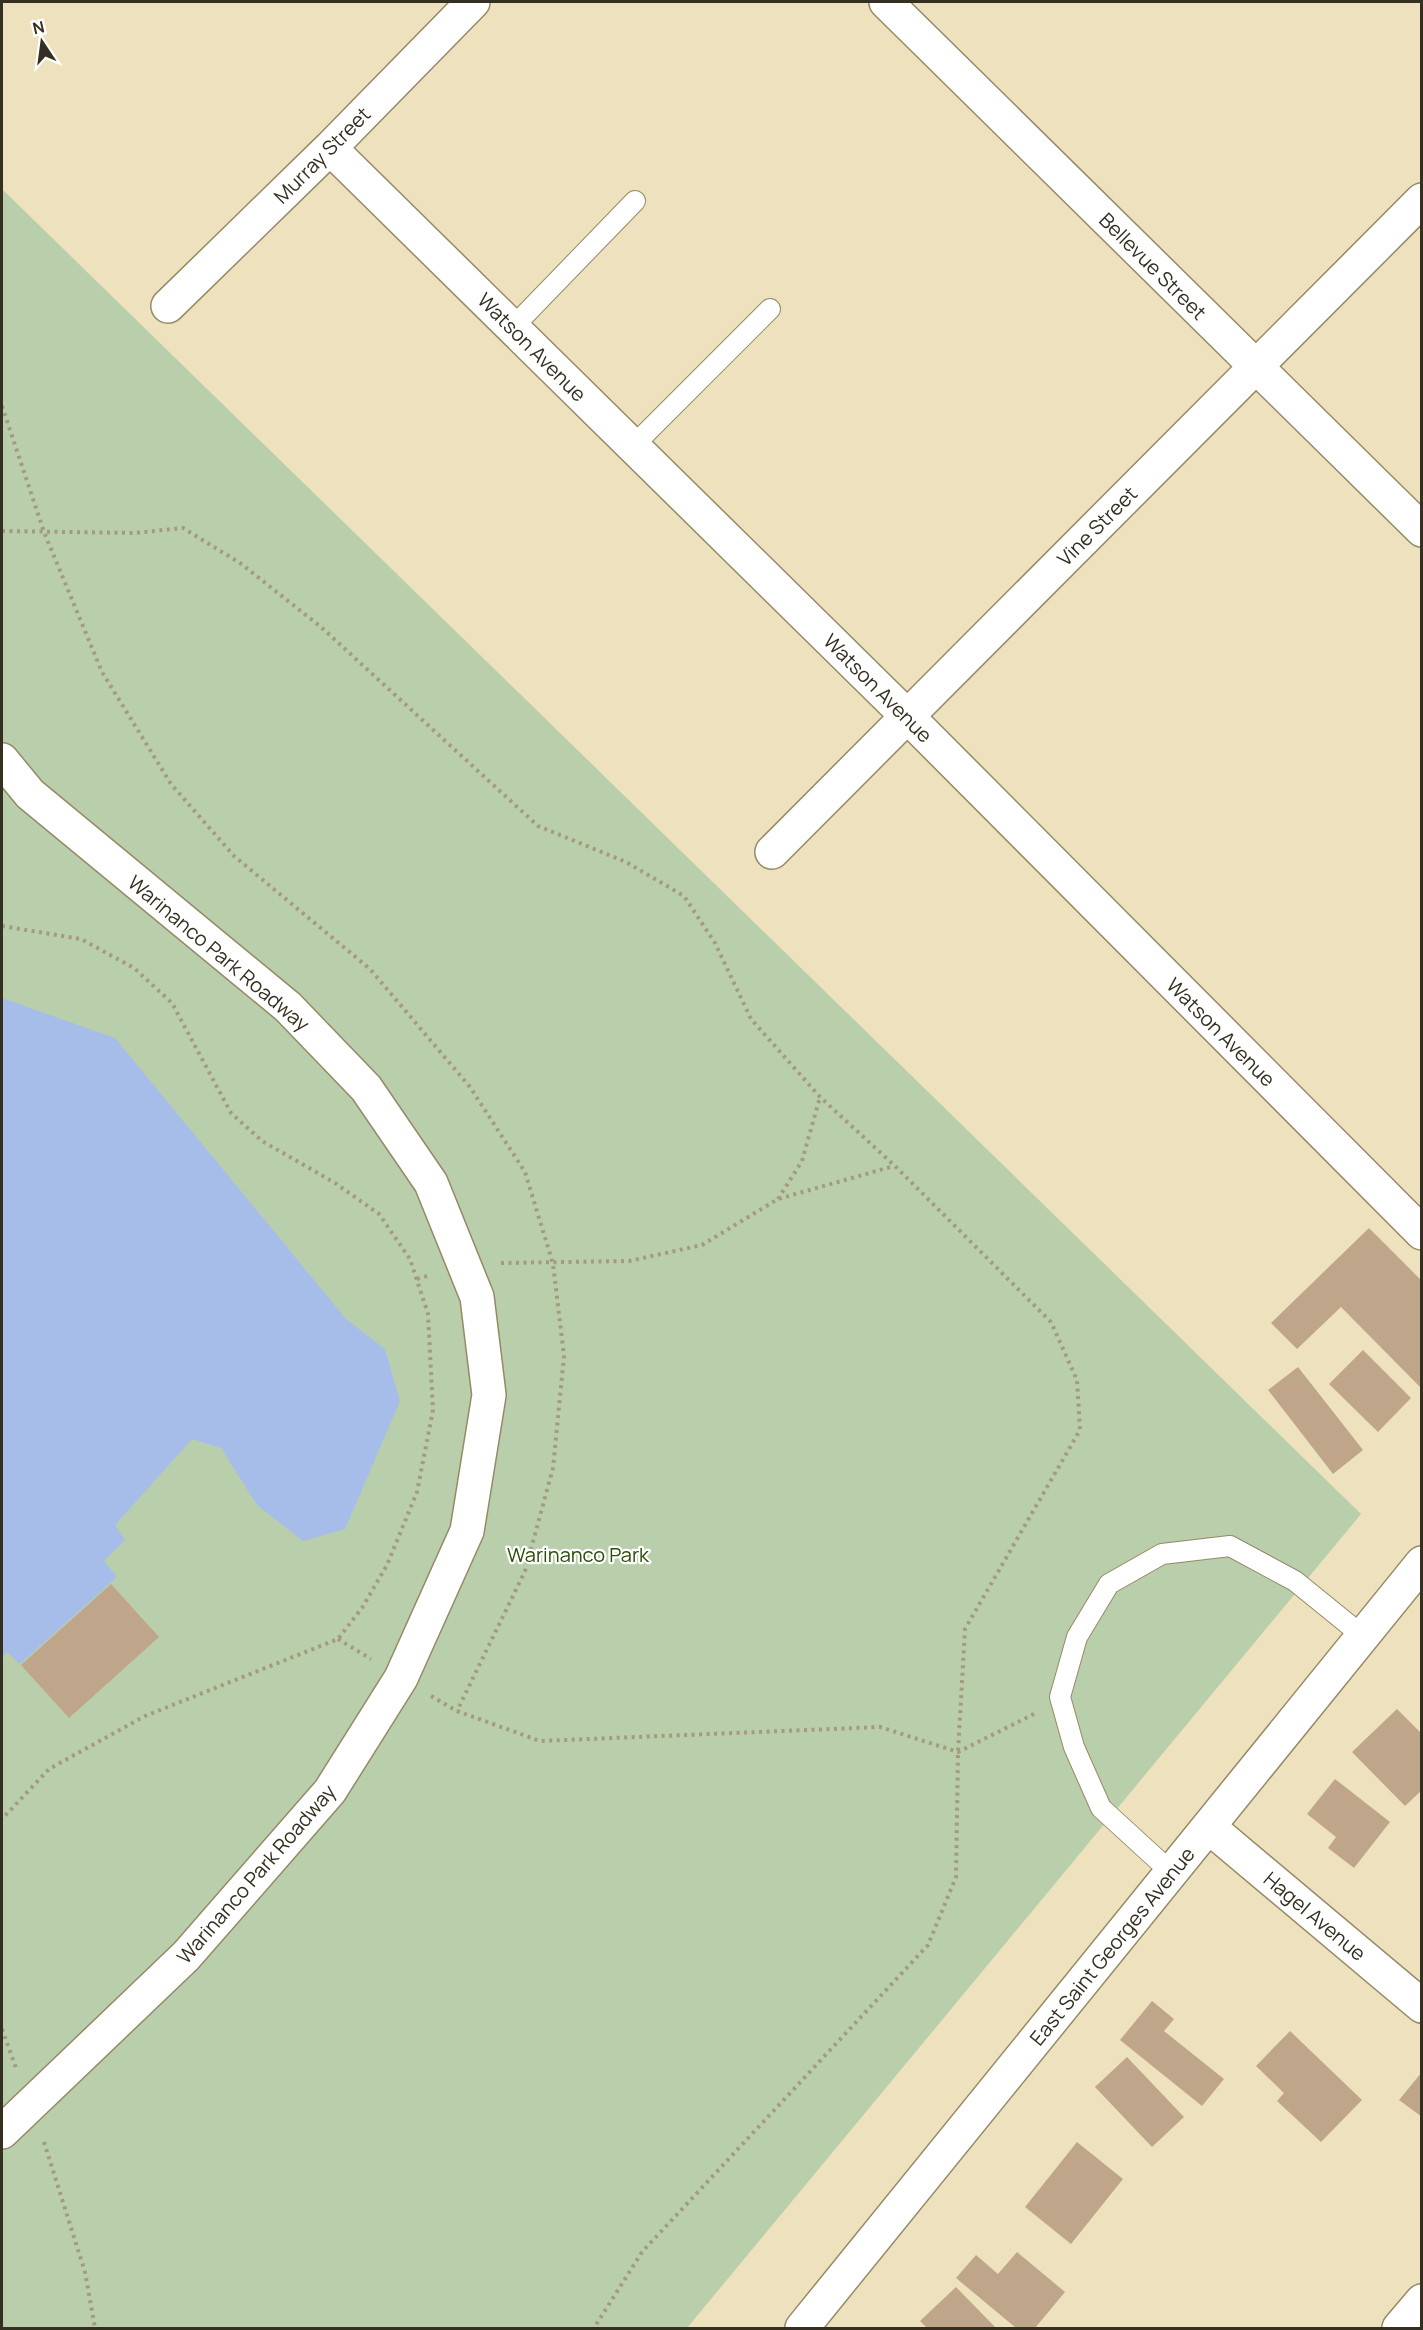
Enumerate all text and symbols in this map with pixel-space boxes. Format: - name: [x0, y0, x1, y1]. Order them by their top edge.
- north arrow: [12, 12, 72, 72]
- text: N: [31, 15, 47, 39]
- street label: Murray Street: [268, 101, 376, 209]
- street label: Bellevue Street: [1094, 207, 1212, 325]
- street label: Watson Avenue: [472, 287, 592, 407]
- street label: Vine Street: [1051, 480, 1143, 572]
- street label: Watson Avenue: [818, 628, 938, 748]
- street label: Warinanco Park Roadway: [123, 869, 316, 1037]
- street label: Watson Avenue: [1161, 972, 1281, 1092]
- park label: Warinanco Park: [507, 1541, 650, 1568]
- street label: Warinanco Park Roadway: [171, 1778, 342, 1969]
- street label: East Saint Georges Avenue: [1023, 1841, 1201, 2051]
- street label: Hagel Avenue: [1258, 1865, 1372, 1967]

